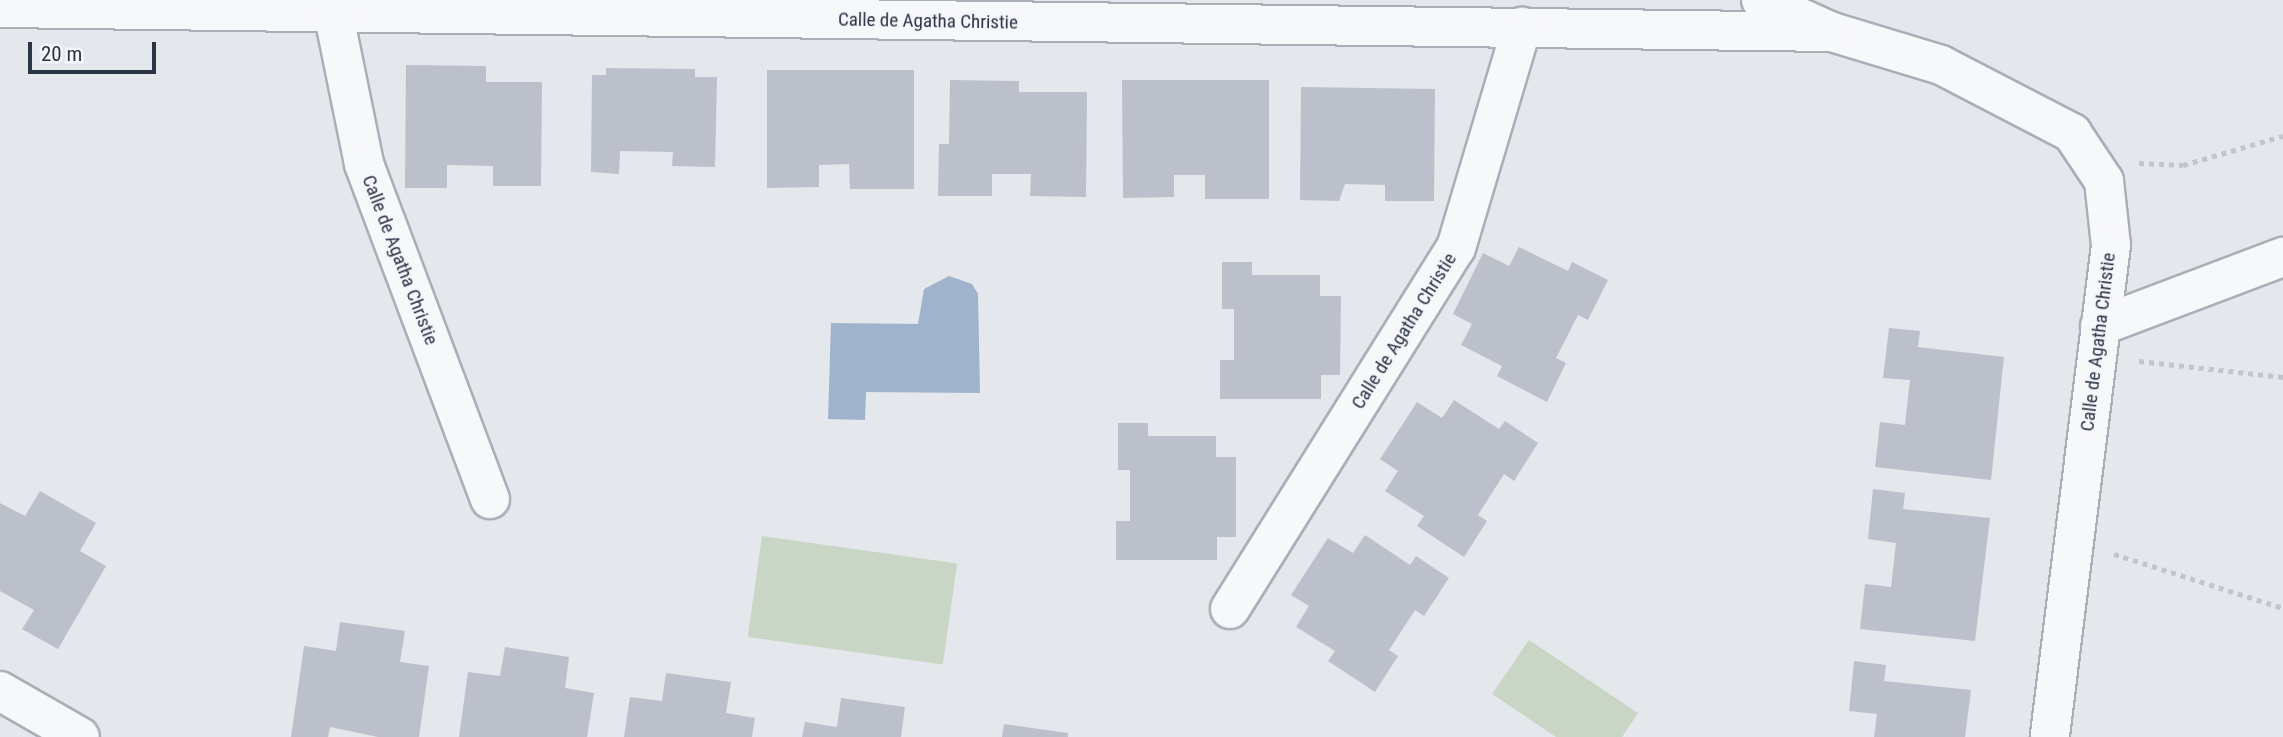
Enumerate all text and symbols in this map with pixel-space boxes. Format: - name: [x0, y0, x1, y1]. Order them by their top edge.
- street label: Calle de Agatha Christie: [838, 8, 1018, 34]
- scale bar: [32, 28, 159, 72]
- text: 20 m: [41, 42, 82, 66]
- street label: Calle de Agatha Christie: [357, 172, 443, 348]
- street label: Calle de Agatha Christie: [1347, 249, 1461, 413]
- street label: Calle de Agatha Christie: [2076, 251, 2120, 433]

